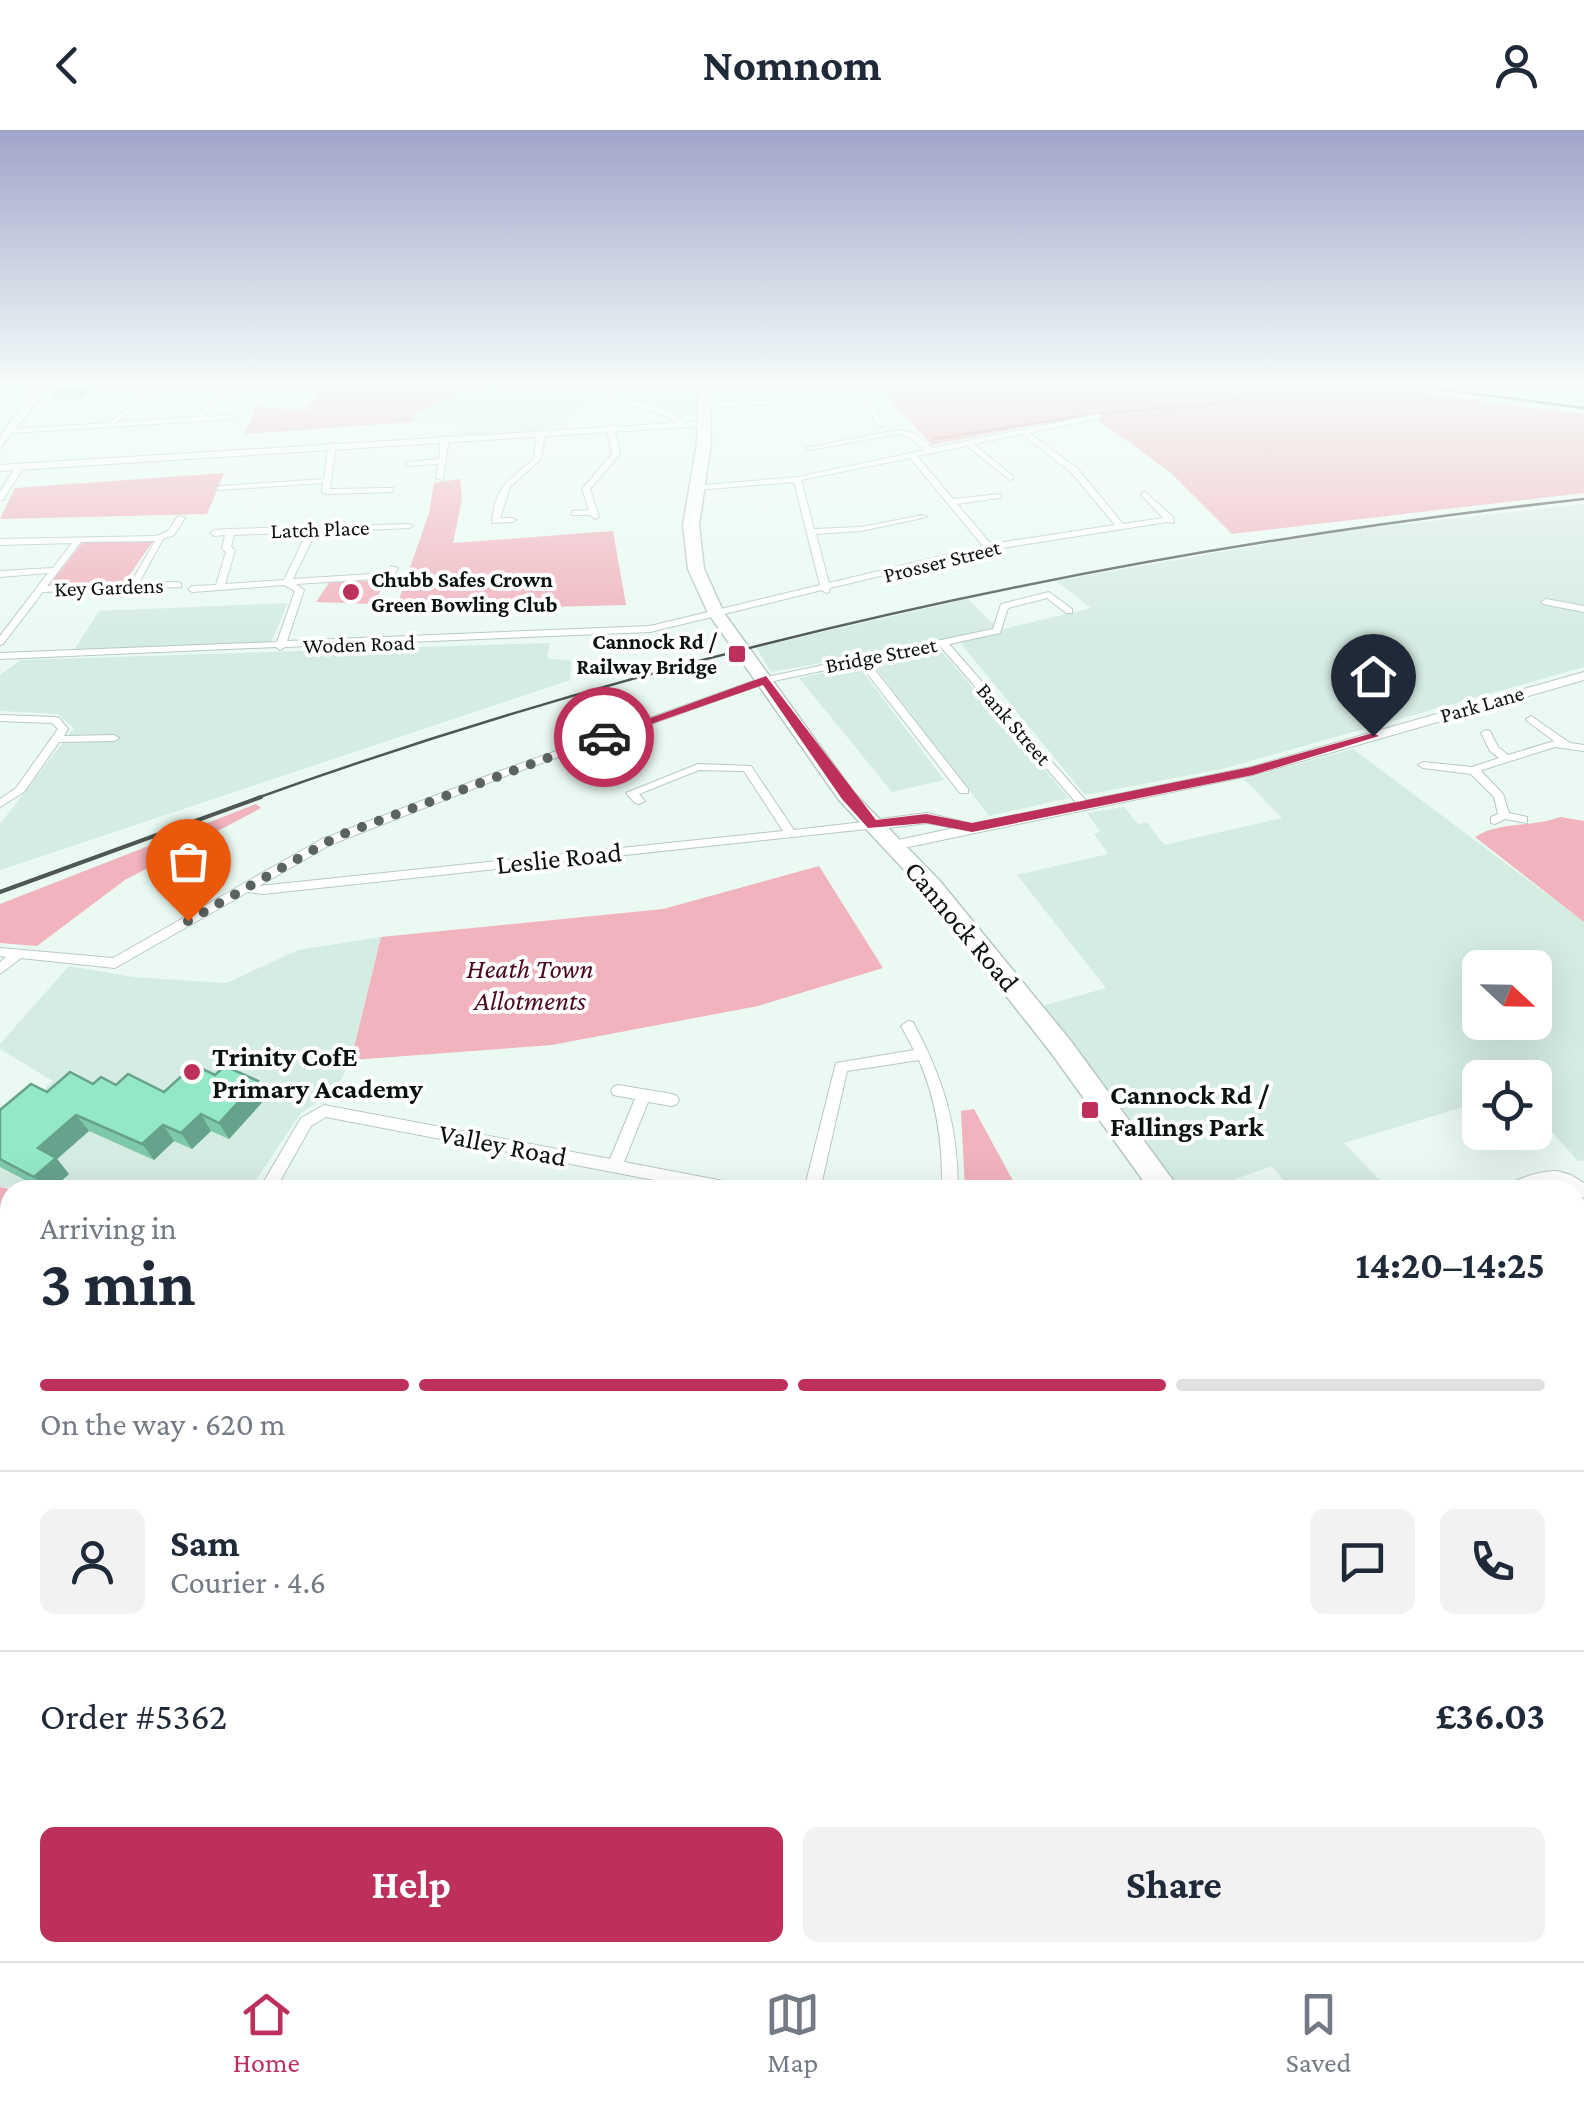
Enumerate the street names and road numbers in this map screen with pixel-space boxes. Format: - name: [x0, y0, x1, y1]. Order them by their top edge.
- street label: Latch Place: [270, 515, 370, 543]
- street label: Prosser Street: [881, 534, 1004, 588]
- street label: Key Gardens: [54, 573, 164, 601]
- street label: Woden Road: [303, 630, 416, 658]
- street label: Bridge Street: [823, 632, 940, 678]
- street label: Bank Street: [972, 678, 1057, 771]
- street label: Park Lane: [1437, 680, 1527, 728]
- street label: Leslie Road: [495, 836, 624, 880]
- street label: Cannock Road: [899, 855, 1026, 998]
- street label: Valley Road: [436, 1117, 570, 1173]

